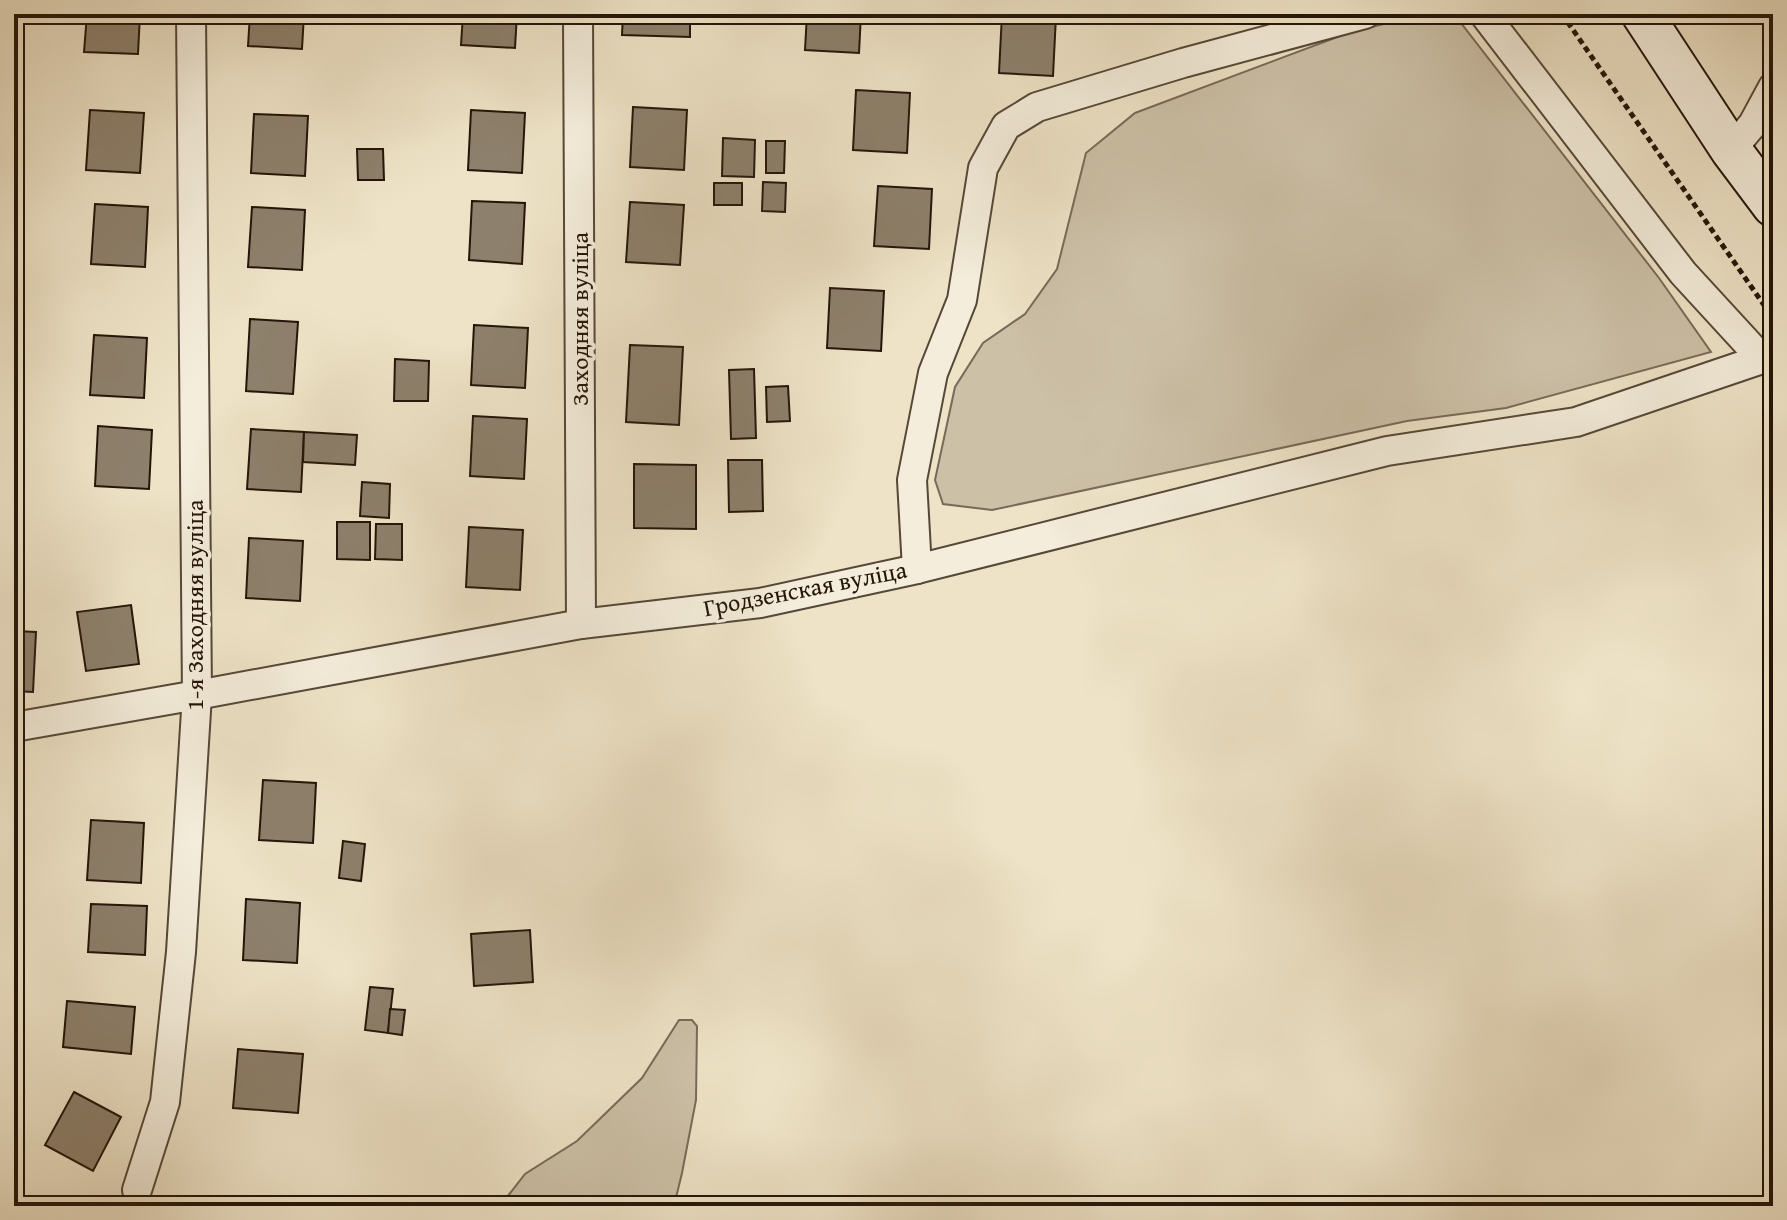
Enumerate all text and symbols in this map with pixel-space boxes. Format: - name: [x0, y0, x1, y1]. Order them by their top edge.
- street label: Заходняя вуліца: [562, 232, 597, 406]
- street label: 1-я Заходняя вуліца: [177, 499, 212, 711]
- street label: Гродзенская вуліца: [700, 552, 910, 625]

